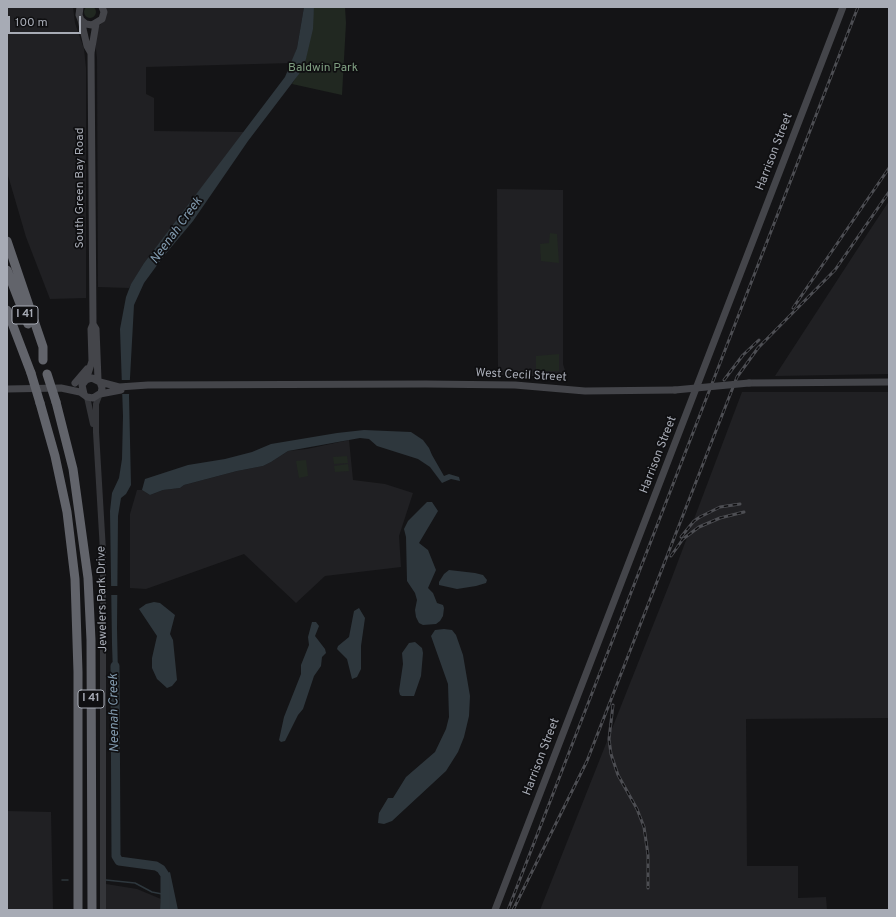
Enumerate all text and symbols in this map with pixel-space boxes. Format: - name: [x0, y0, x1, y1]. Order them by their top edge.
- scale bar: [10, 8, 83, 34]
- text: 100 m: [15, 15, 48, 31]
- park label: Baldwin Park: [288, 62, 358, 76]
- street label: Harrison Street: [754, 111, 796, 193]
- street label: South Green Bay Road: [74, 128, 88, 248]
- water label: Neenah Creek: [148, 195, 206, 267]
- road number: I 41: [12, 306, 38, 324]
- street label: West Cecil Street: [475, 366, 567, 386]
- street label: Harrison Street: [638, 414, 680, 496]
- street label: Jewelers Park Drive: [95, 546, 111, 652]
- water label: Neenah Creek: [107, 673, 123, 753]
- road number: I 41: [78, 690, 104, 708]
- street label: Harrison Street: [521, 716, 563, 798]

